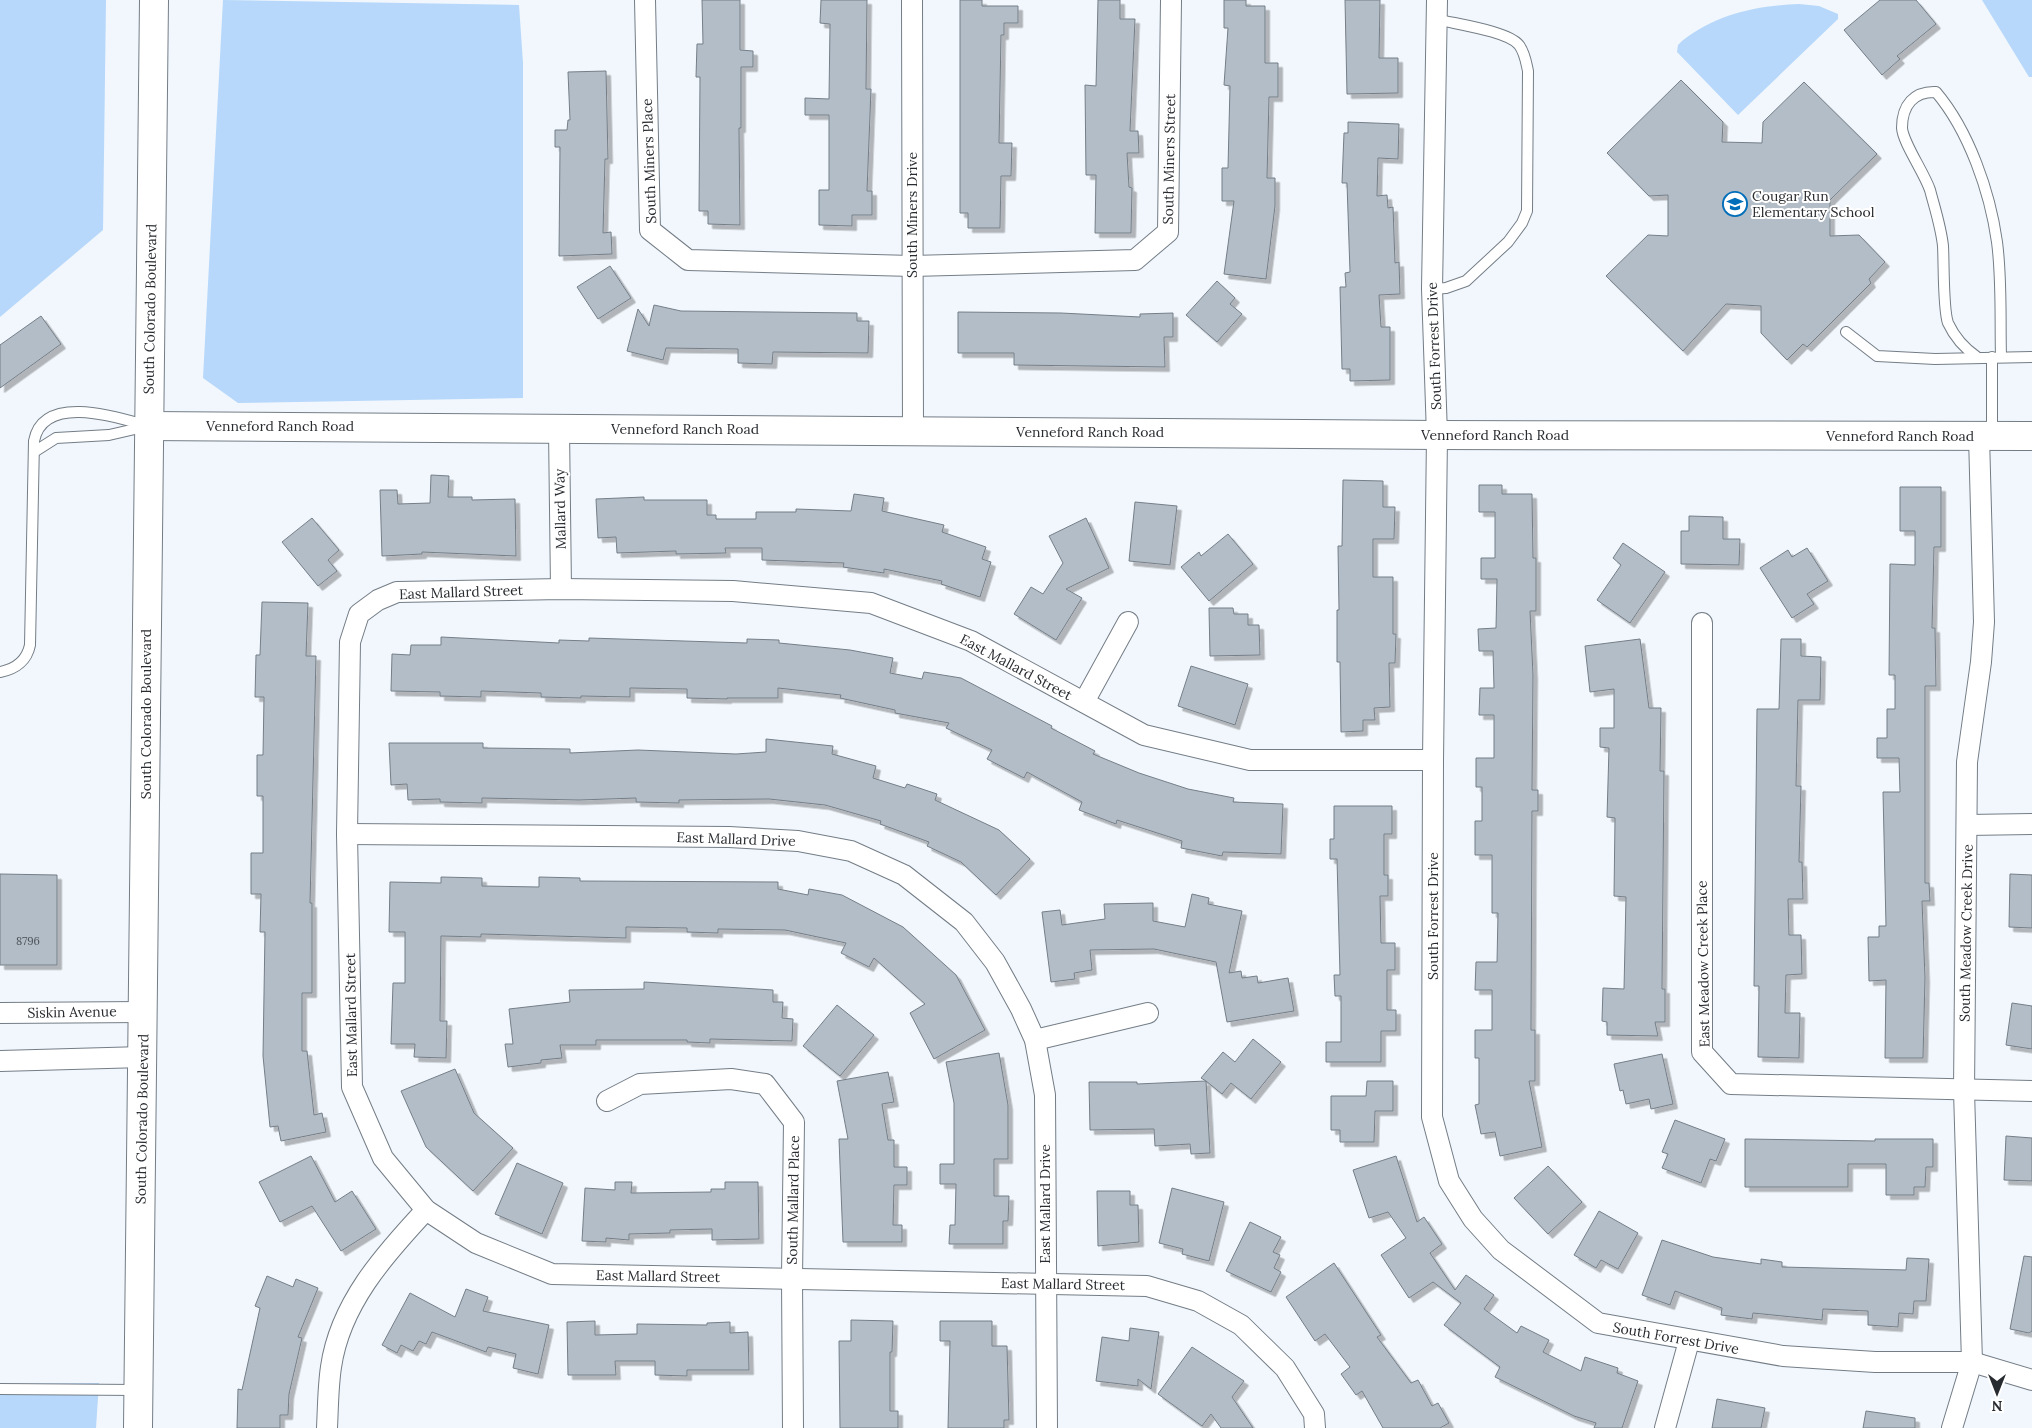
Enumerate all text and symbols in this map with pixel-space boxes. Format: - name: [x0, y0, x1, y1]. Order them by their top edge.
- street label: South Miners Street: [1159, 93, 1179, 225]
- street label: South Miners Place: [638, 98, 660, 224]
- street label: South Miners Drive: [903, 152, 921, 278]
- place label: Cougar Run Elementary School: [1752, 187, 1875, 221]
- school or university icon: Cougar Run Elementary School: [1722, 191, 1748, 217]
- street label: South Colorado Boulevard: [140, 224, 160, 394]
- street label: South Forrest Drive: [1423, 281, 1445, 410]
- street label: Venneford Ranch Road: [205, 417, 354, 435]
- street label: Venneford Ranch Road: [610, 420, 759, 438]
- street label: Venneford Ranch Road: [1015, 423, 1164, 441]
- street label: Venneford Ranch Road: [1420, 426, 1569, 444]
- street label: Venneford Ranch Road: [1825, 427, 1974, 445]
- street label: Mallard Way: [550, 468, 570, 550]
- street label: East Mallard Street: [399, 581, 524, 603]
- street label: South Colorado Boulevard: [137, 629, 155, 799]
- street label: East Mallard Street: [957, 630, 1076, 704]
- street label: East Mallard Drive: [676, 828, 796, 850]
- street label: South Meadow Creek Drive: [1955, 844, 1977, 1022]
- street label: South Forrest Drive: [1424, 852, 1442, 980]
- street label: East Meadow Creek Place: [1693, 880, 1713, 1048]
- house number: 8796: [16, 934, 40, 948]
- street label: East Mallard Street: [341, 952, 361, 1077]
- street label: Siskin Avenue: [27, 1002, 117, 1022]
- street label: South Colorado Boulevard: [132, 1034, 152, 1204]
- street label: South Mallard Place: [783, 1135, 803, 1265]
- street label: East Mallard Drive: [1036, 1144, 1054, 1264]
- street label: East Mallard Street: [596, 1266, 721, 1286]
- street label: East Mallard Street: [1001, 1274, 1126, 1294]
- street label: South Forrest Drive: [1611, 1318, 1741, 1358]
- north arrow: [1972, 1368, 2022, 1418]
- text: N: [1991, 1397, 2002, 1415]

